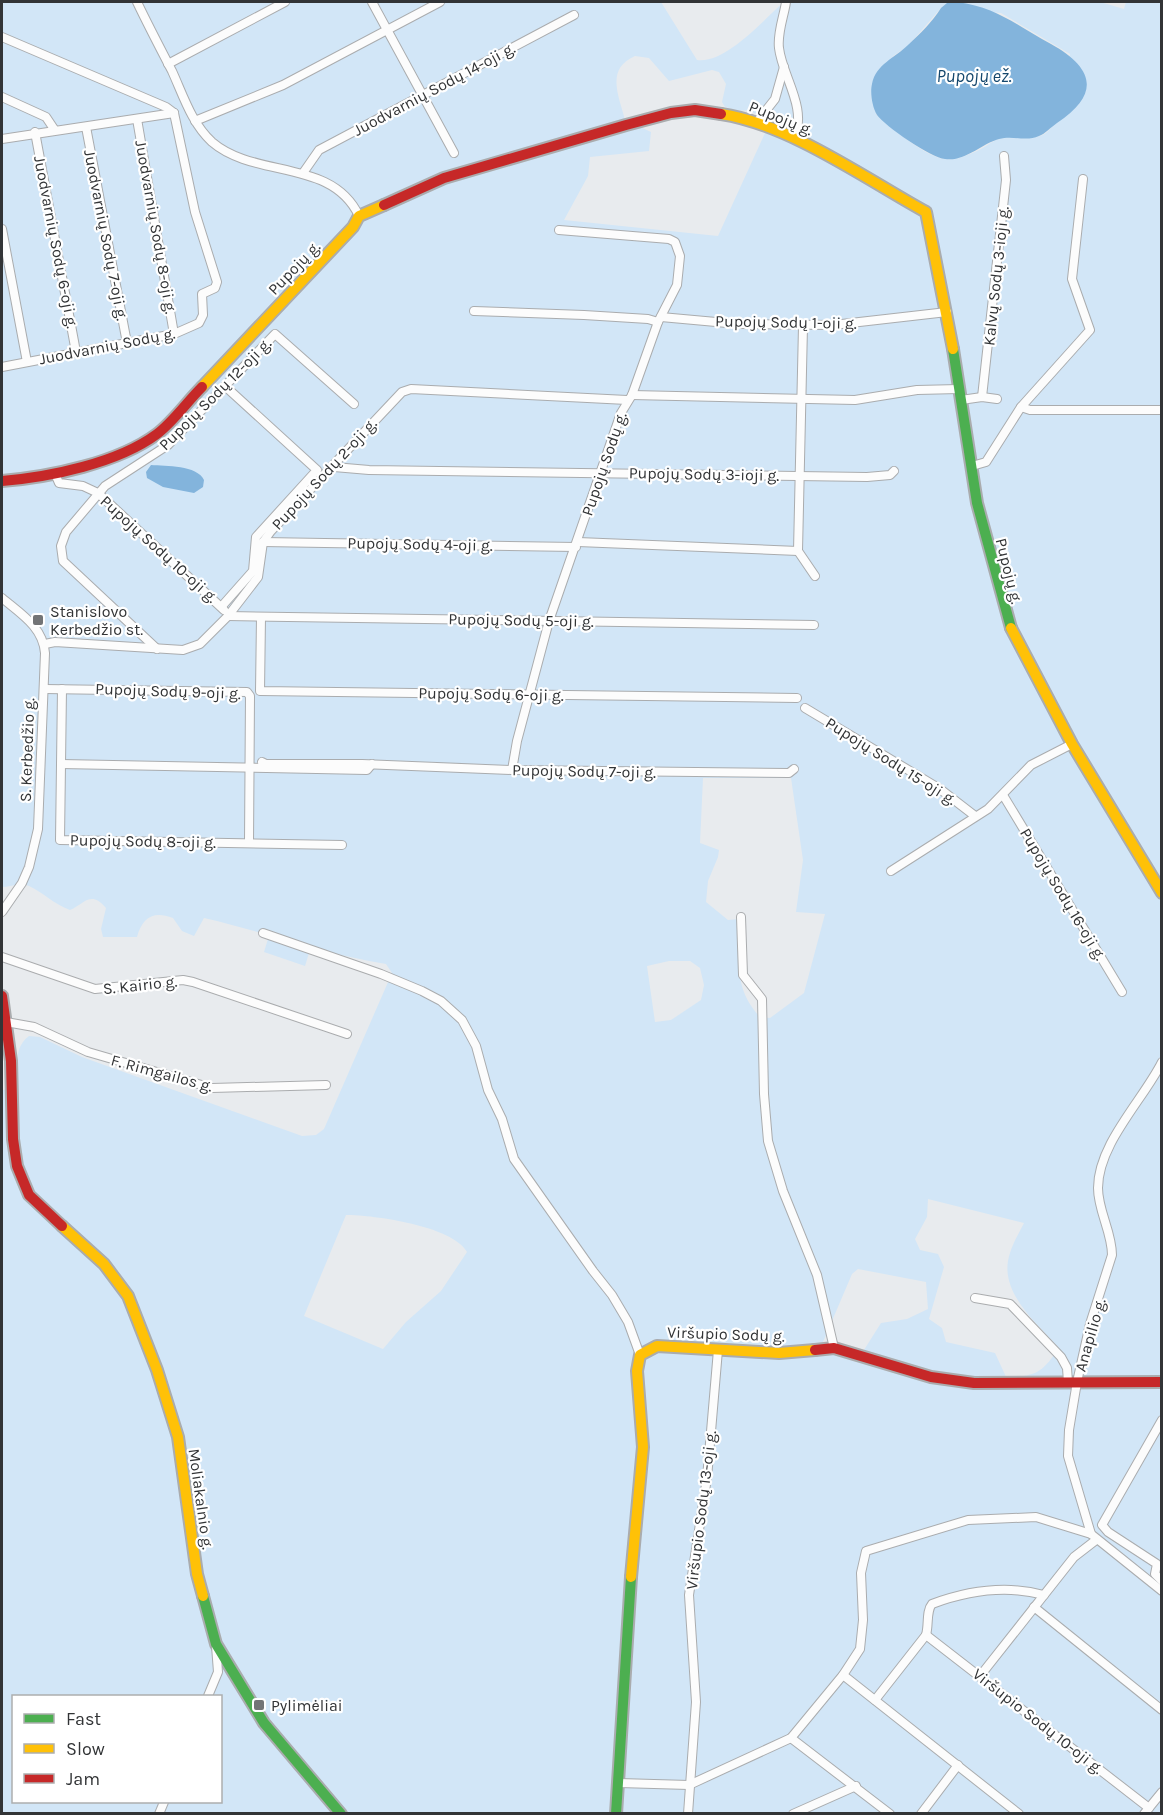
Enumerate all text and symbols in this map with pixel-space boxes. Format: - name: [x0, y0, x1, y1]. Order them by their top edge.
- street label: Juodvarnių Sodų 14-oji g.: [350, 38, 518, 140]
- water label: Pupojų ež.: [937, 65, 1012, 87]
- street label: Pupojų g.: [746, 97, 816, 139]
- street label: Juodvarnių Sodų 8-oji g.: [131, 139, 181, 315]
- street label: Juodvarnių Sodų 7-oji g.: [80, 148, 132, 322]
- street label: Juodvarnių Sodų 6-oji g.: [30, 154, 82, 330]
- street label: Kalvų Sodų 3-ioji g.: [979, 205, 1013, 347]
- street label: Pupojų g.: [264, 237, 324, 299]
- street label: Pupojų Sodų 1-oji g.: [715, 311, 857, 333]
- street label: Juodvarnių Sodų g.: [37, 323, 177, 369]
- street label: Pupojų Sodų 12-oji g.: [155, 334, 275, 454]
- street label: Pupojų Sodų g.: [577, 410, 631, 518]
- street label: Pupojų Sodų 2-oji g.: [267, 414, 381, 534]
- street label: Pupojų Sodų 3-ioji g.: [629, 463, 780, 485]
- street label: Pupojų Sodų 10-oji g.: [96, 491, 222, 607]
- street label: Pupojų Sodų 4-oji g.: [347, 533, 493, 555]
- street label: Pupojų g.: [992, 536, 1026, 606]
- place label: Stanislovo Kerbedžio st.: [50, 602, 143, 639]
- street label: Pupojų Sodų 5-oji g.: [448, 609, 594, 631]
- marker: Stanislovo Kerbedžio st.: [31, 613, 45, 627]
- street label: Pupojų Sodų 9-oji g.: [95, 679, 241, 703]
- street label: Pupojų Sodų 6-oji g.: [418, 683, 564, 705]
- street label: S. Kerbedžio g.: [16, 698, 38, 802]
- street label: Pupojų Sodų 15-oji g.: [822, 713, 960, 809]
- street label: Pupojų Sodų 7-oji g.: [512, 760, 656, 782]
- street label: Pupojų Sodų 16-oji g.: [1016, 824, 1110, 964]
- street label: Pupojų Sodų 8-oji g.: [70, 830, 216, 852]
- street label: S. Kairio g.: [102, 972, 178, 998]
- street label: F. Rimgailos g.: [109, 1050, 215, 1096]
- street label: Anapilio g.: [1070, 1296, 1110, 1374]
- street label: Viršupio Sodų g.: [667, 1322, 785, 1346]
- street label: Viršupio Sodų 13-oji g.: [682, 1429, 720, 1591]
- street label: Moliakalnio g.: [185, 1447, 217, 1551]
- street label: Viršupio Sodų 10-oji g.: [969, 1664, 1107, 1778]
- legend: [12, 1695, 222, 1803]
- place label: Pylimėliai: [271, 1696, 343, 1715]
- marker: Pylimėliai: [252, 1698, 266, 1712]
- text: Fast: [66, 1708, 101, 1730]
- text: Slow: [66, 1738, 105, 1760]
- text: Jam: [66, 1768, 100, 1790]

